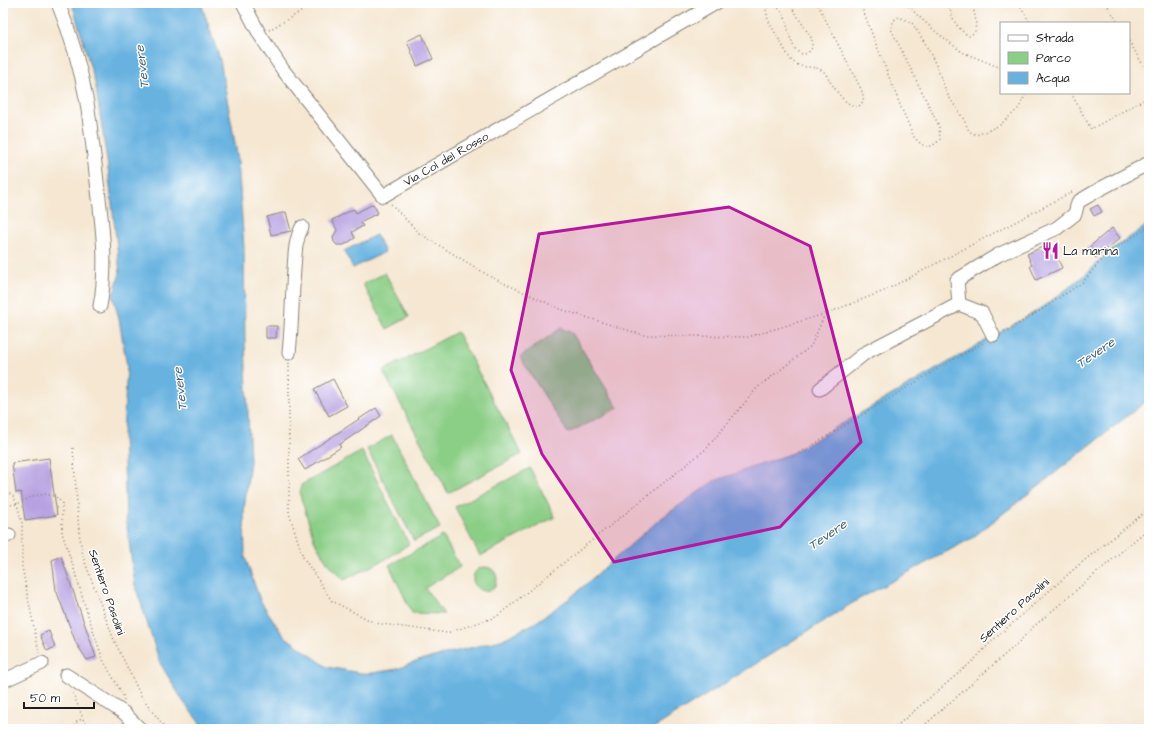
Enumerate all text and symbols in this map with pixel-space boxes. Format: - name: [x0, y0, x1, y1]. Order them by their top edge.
- legend: [1000, 22, 1130, 94]
- text: Strada: [1036, 30, 1074, 47]
- water label: Tevere: [130, 43, 154, 89]
- text: Parco: [1036, 50, 1071, 67]
- text: Acqua: [1036, 70, 1070, 87]
- street label: Via Col del Rosso: [401, 128, 492, 191]
- restaurant icon: La marina: [1040, 241, 1060, 261]
- place label: La marina: [1063, 243, 1118, 260]
- water label: Tevere: [1073, 333, 1119, 372]
- water label: Tevere: [168, 365, 192, 411]
- water label: Tevere: [805, 515, 851, 554]
- street label: Sentiero Pasolini: [84, 547, 129, 637]
- street label: Sentiero Pasolini: [975, 574, 1053, 647]
- scale bar: [24, 684, 94, 710]
- text: 50 m: [30, 690, 61, 707]

